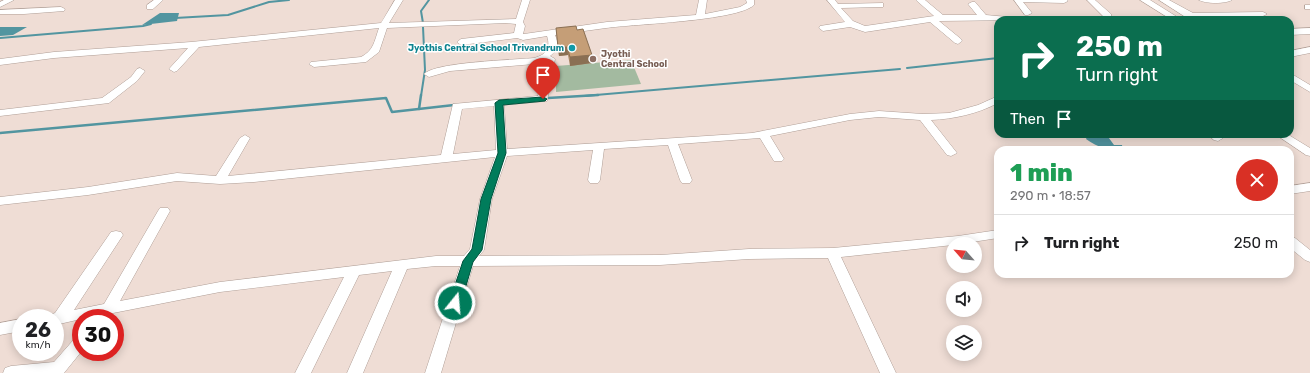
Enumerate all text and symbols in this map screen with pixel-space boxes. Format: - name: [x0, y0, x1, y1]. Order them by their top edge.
- text: 250 m: [1076, 30, 1163, 63]
- icon: right: [1010, 32, 1062, 84]
- place label: Jyothis Central School Trivandrum: [408, 43, 564, 53]
- marker: Jyothis Central School Trivandrum: [567, 43, 577, 53]
- place label: Jyothi Central School: [601, 49, 668, 69]
- marker: Jyothi Central School: [588, 54, 598, 64]
- pin: [526, 58, 560, 99]
- icon: arrive: [532, 64, 554, 86]
- text: Turn right: [1076, 64, 1158, 86]
- icon: arrive: [1053, 108, 1075, 130]
- text: Then: [1010, 110, 1045, 128]
- text: 1 min: [1010, 159, 1073, 187]
- button: close: [1236, 159, 1278, 201]
- text: 290 m · 18:57: [1010, 188, 1091, 203]
- icon: right: [1010, 232, 1032, 254]
- text: Turn right: [1044, 234, 1119, 252]
- text: 250 m: [1234, 234, 1278, 252]
- north arrow: [946, 237, 982, 273]
- map controls: [946, 237, 982, 361]
- button: sound: [946, 281, 982, 317]
- position arrow: [434, 282, 476, 324]
- speed limit sign: 30: [72, 309, 124, 361]
- text: 26: [25, 318, 51, 342]
- button: layers: [946, 325, 982, 361]
- text: km/h: [26, 339, 50, 351]

